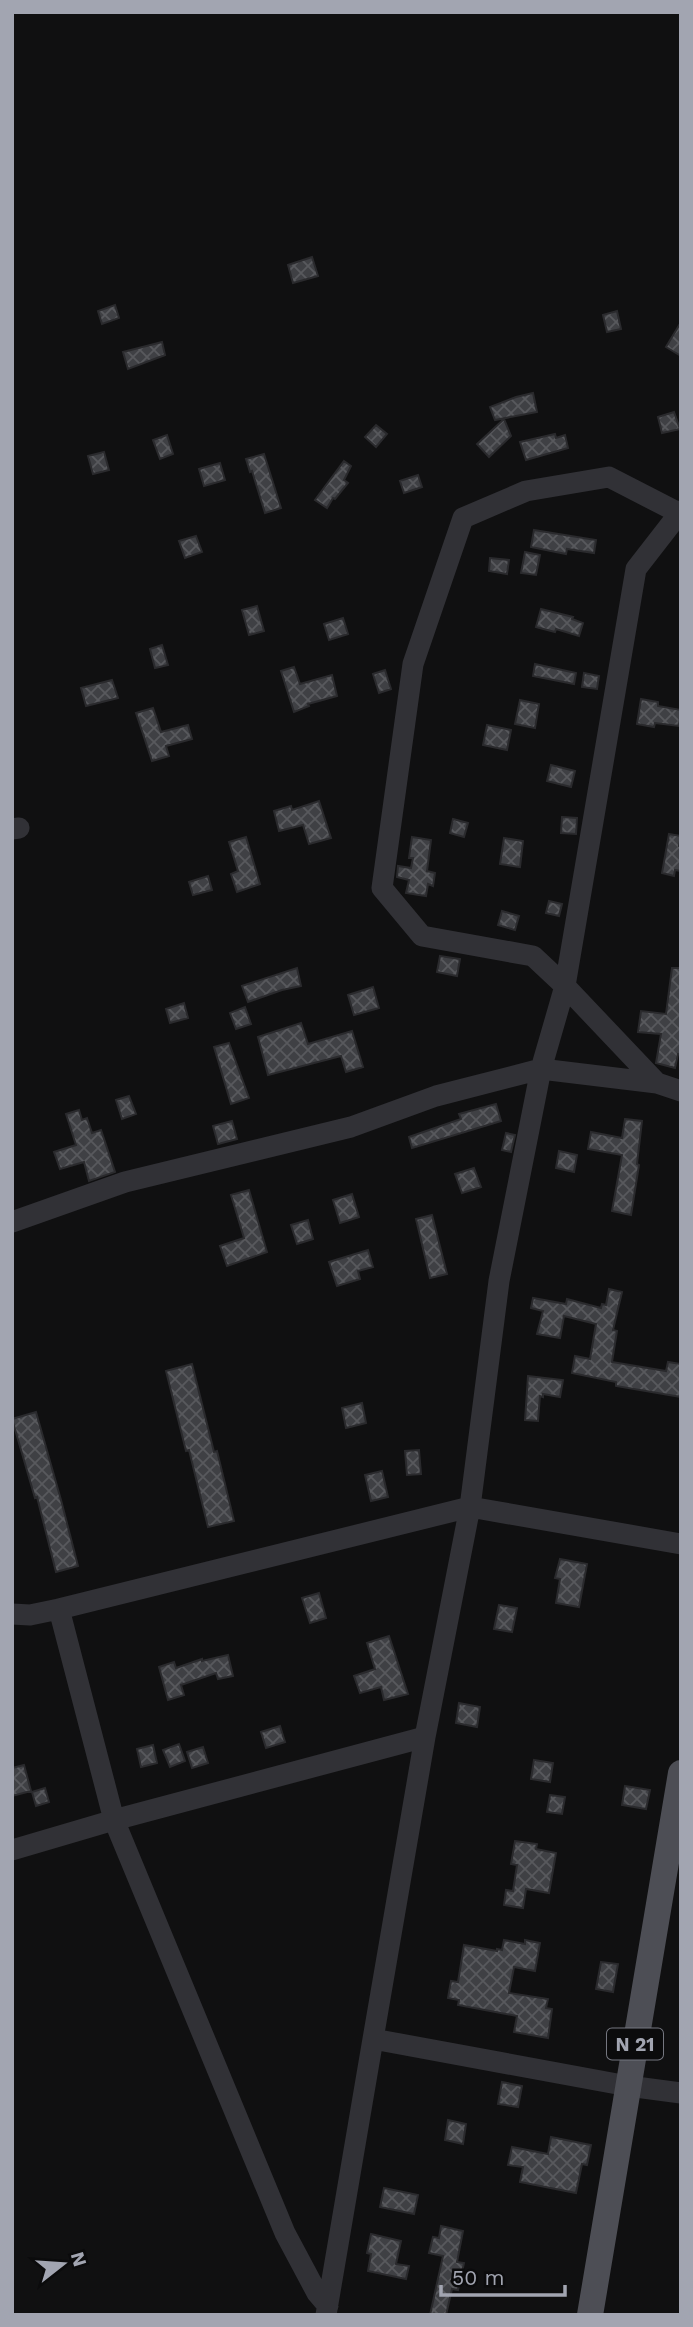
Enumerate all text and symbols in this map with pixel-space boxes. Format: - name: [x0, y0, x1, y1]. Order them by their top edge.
- road number: N 21: [607, 2028, 663, 2060]
- north arrow: [28, 2229, 98, 2299]
- text: N: [66, 2249, 92, 2269]
- scale bar: [441, 2254, 565, 2298]
- text: 50 m: [452, 2265, 504, 2290]

